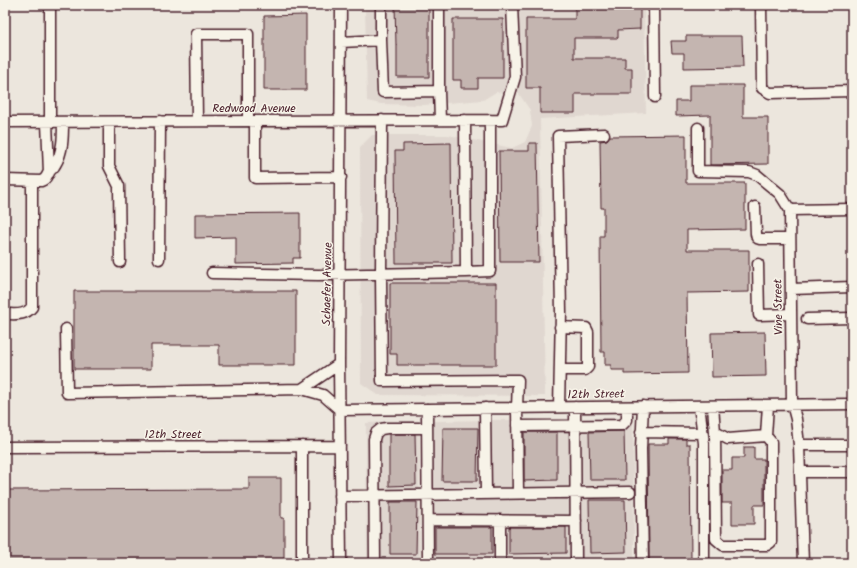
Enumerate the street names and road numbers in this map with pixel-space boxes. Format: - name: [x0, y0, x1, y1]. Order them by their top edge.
- street label: Redwood Avenue: [212, 99, 296, 118]
- street label: Schaefer Avenue: [317, 242, 338, 326]
- street label: Vine Street: [769, 278, 788, 335]
- street label: 12th Street: [567, 384, 625, 404]
- street label: 12th Street: [144, 425, 202, 444]

